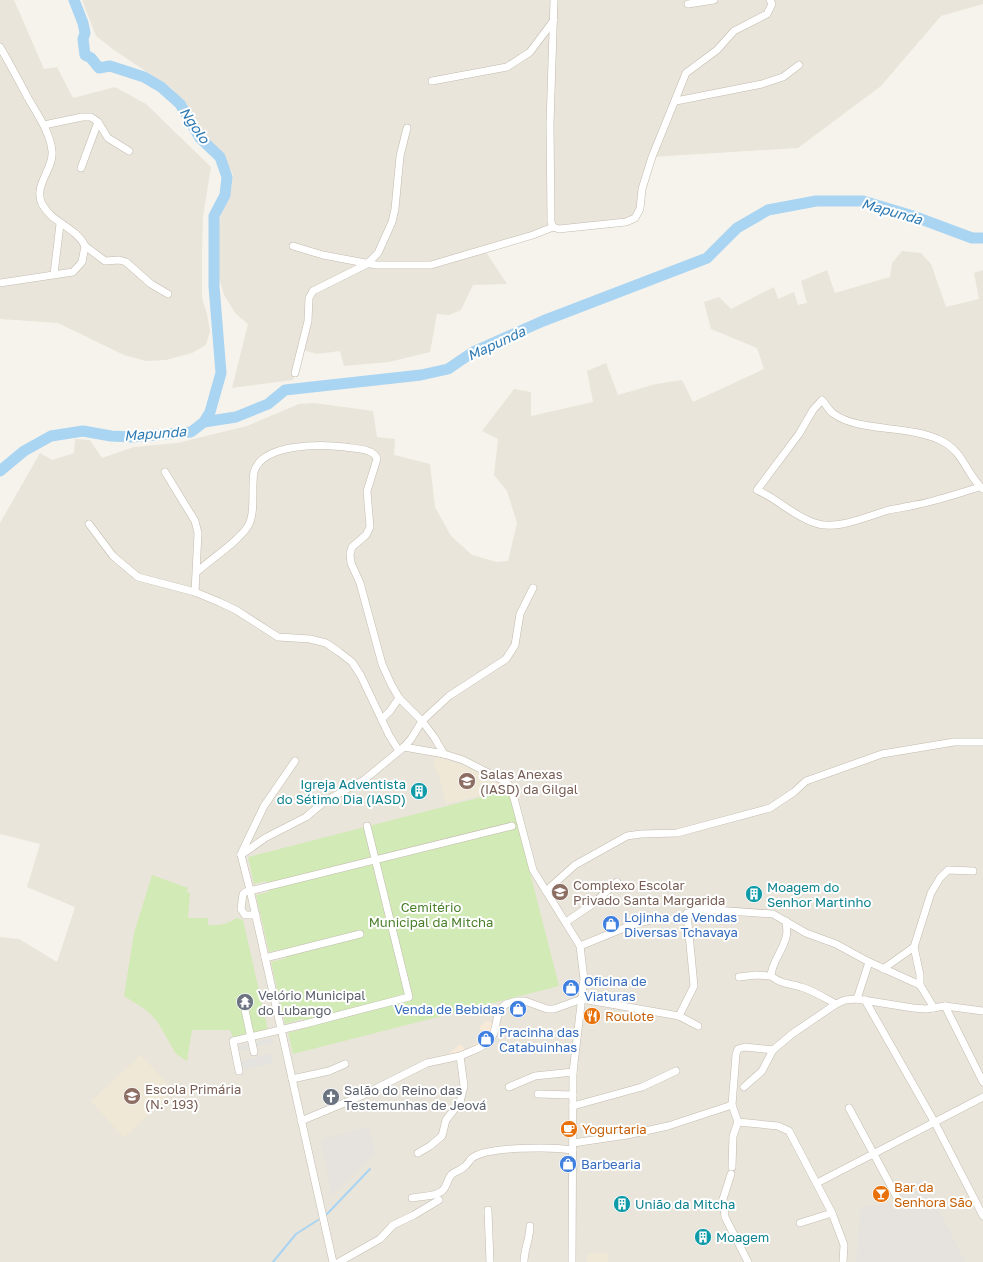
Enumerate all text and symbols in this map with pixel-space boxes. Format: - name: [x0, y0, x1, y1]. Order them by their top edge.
- water label: Ngolo: [176, 104, 214, 148]
- water label: Mapunda: [860, 194, 925, 228]
- water label: Mapunda: [464, 322, 529, 364]
- water label: Mapunda: [123, 422, 188, 444]
- place label: Salas Anexas (IASD) da Gilgal: [480, 766, 578, 797]
- school or university icon: Salas Anexas (IASD) da Gilgal: [457, 771, 477, 791]
- place label: Igreja Adventista do Sétimo Dia (IASD): [277, 776, 406, 807]
- building icon: Igreja Adventista do Sétimo Dia (IASD): [409, 781, 429, 801]
- place label: Complexo Escolar Privado Santa Margarida: [573, 877, 725, 908]
- place label: Moagem do Senhor Martinho: [767, 879, 871, 910]
- school or university icon: Complexo Escolar Privado Santa Margarida: [550, 882, 570, 902]
- building icon: Moagem do Senhor Martinho: [744, 884, 764, 904]
- park label: Cemitério Municipal da Mitcha: [369, 899, 493, 930]
- place label: Lojinha de Vendas Diversas Tchavaya: [624, 909, 738, 940]
- shop icon: Lojinha de Vendas Diversas Tchavaya: [601, 914, 621, 934]
- place label: Oficina de Viaturas: [584, 973, 647, 1004]
- shop icon: Oficina de Viaturas: [561, 978, 581, 998]
- place label: Velório Municipal do Lubango: [258, 987, 366, 1018]
- temple icon: Velório Municipal do Lubango: [235, 992, 255, 1012]
- shop icon: Venda de Bebidas: [508, 999, 528, 1019]
- place label: Venda de Bebidas: [394, 1001, 505, 1017]
- restaurant icon: Roulote: [582, 1006, 602, 1026]
- place label: Roulote: [605, 1008, 654, 1024]
- place label: Pracinha das Catabuinhas: [499, 1024, 579, 1055]
- shop icon: Pracinha das Catabuinhas: [476, 1029, 496, 1049]
- place label: Escola Primária (N.º 193): [145, 1081, 241, 1112]
- place label: Salão do Reino das Testemunhas de Jeová: [344, 1082, 486, 1113]
- school or university icon: Escola Primária (N.º 193): [122, 1086, 142, 1106]
- church icon: Salão do Reino das Testemunhas de Jeová: [321, 1087, 341, 1107]
- cafe icon: Yogurtaria: [559, 1119, 579, 1139]
- place label: Yogurtaria: [582, 1121, 647, 1137]
- shop icon: Barbearia: [558, 1154, 578, 1174]
- place label: Barbearia: [581, 1156, 641, 1172]
- place label: Bar da Senhora São: [894, 1179, 973, 1210]
- bar icon: Bar da Senhora São: [871, 1184, 891, 1204]
- building icon: União da Mitcha: [612, 1194, 632, 1214]
- place label: União da Mitcha: [635, 1196, 735, 1212]
- building icon: Moagem: [693, 1227, 713, 1247]
- place label: Moagem: [716, 1229, 769, 1245]

